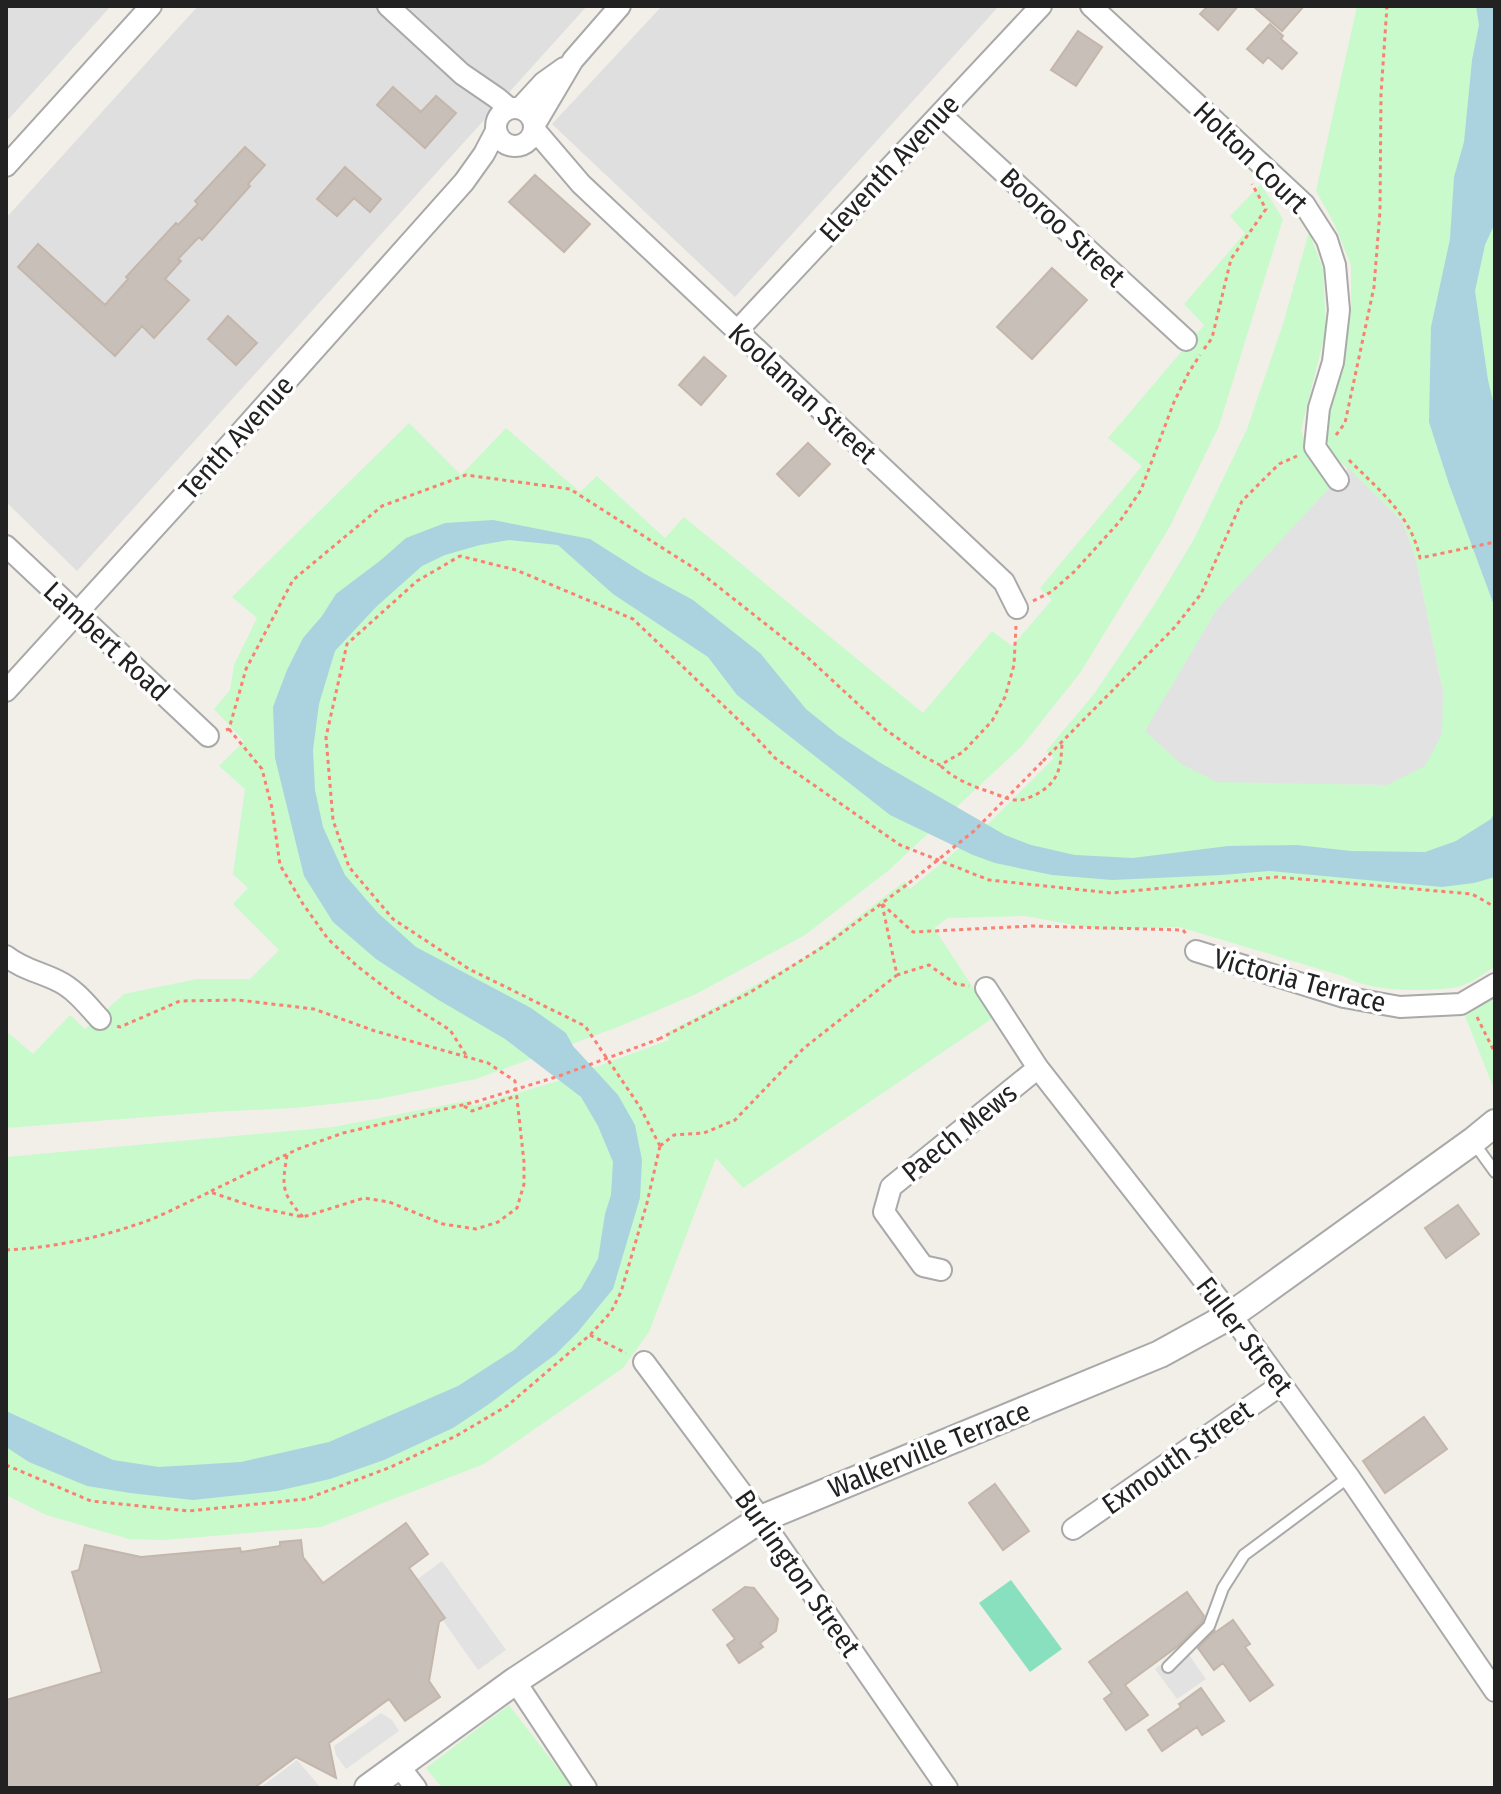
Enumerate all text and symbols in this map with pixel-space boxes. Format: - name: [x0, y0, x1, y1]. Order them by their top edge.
- street label: Eleventh Avenue: [813, 88, 966, 249]
- street label: Holton Court: [1187, 95, 1315, 220]
- street label: Booroo Street: [993, 161, 1133, 294]
- street label: Koolaman Street: [722, 316, 884, 471]
- street label: Tenth Avenue: [172, 369, 300, 506]
- street label: Lambert Road: [37, 575, 176, 708]
- street label: Victoria Terrace: [1210, 942, 1390, 1019]
- street label: Paech Mews: [895, 1076, 1023, 1189]
- street label: Fuller Street: [1189, 1271, 1300, 1403]
- street label: Exmouth Street: [1096, 1393, 1259, 1521]
- street label: Walkerville Terrace: [823, 1394, 1035, 1505]
- street label: Burlington Street: [728, 1484, 868, 1664]

